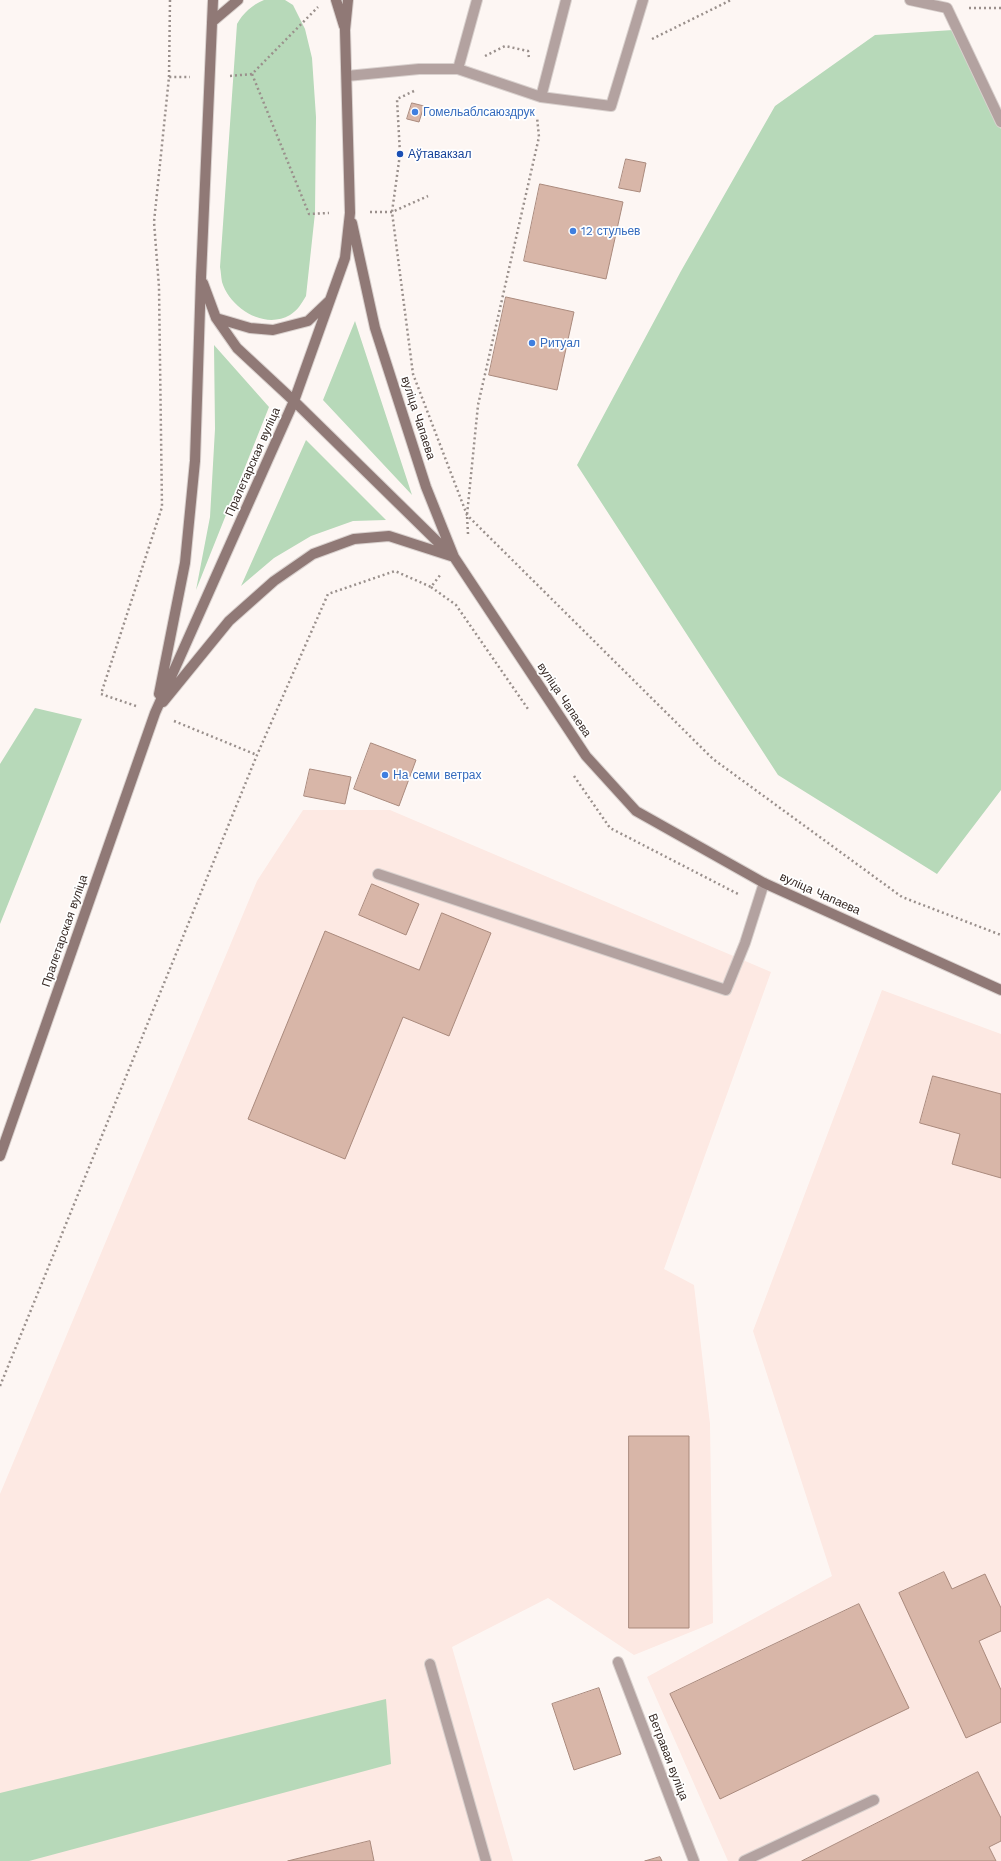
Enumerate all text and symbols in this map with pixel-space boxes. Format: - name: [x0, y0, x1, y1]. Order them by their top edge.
- place label: Гомельаблсаюздрук: [423, 105, 535, 119]
- marker: Гомельаблсаюздрук: [410, 107, 420, 117]
- place label: Аўтавакзал: [408, 147, 472, 161]
- marker: Аўтавакзал: [395, 149, 405, 159]
- place label: 12 стульев: [581, 224, 640, 238]
- marker: 12 стульев: [568, 226, 578, 236]
- place label: Ритуал: [540, 336, 580, 350]
- marker: Ритуал: [527, 338, 537, 348]
- street label: вуліца Чапаева: [398, 375, 438, 461]
- street label: Пралетарская вуліца: [222, 405, 284, 519]
- street label: вуліца Чапаева: [534, 660, 594, 740]
- place label: На семи ветрах: [393, 768, 482, 782]
- marker: На семи ветрах: [380, 770, 390, 780]
- street label: вуліца Чапаева: [778, 870, 862, 918]
- street label: Пралетарская вуліца: [39, 873, 91, 989]
- street label: Ветравая вуліца: [645, 1712, 691, 1802]

